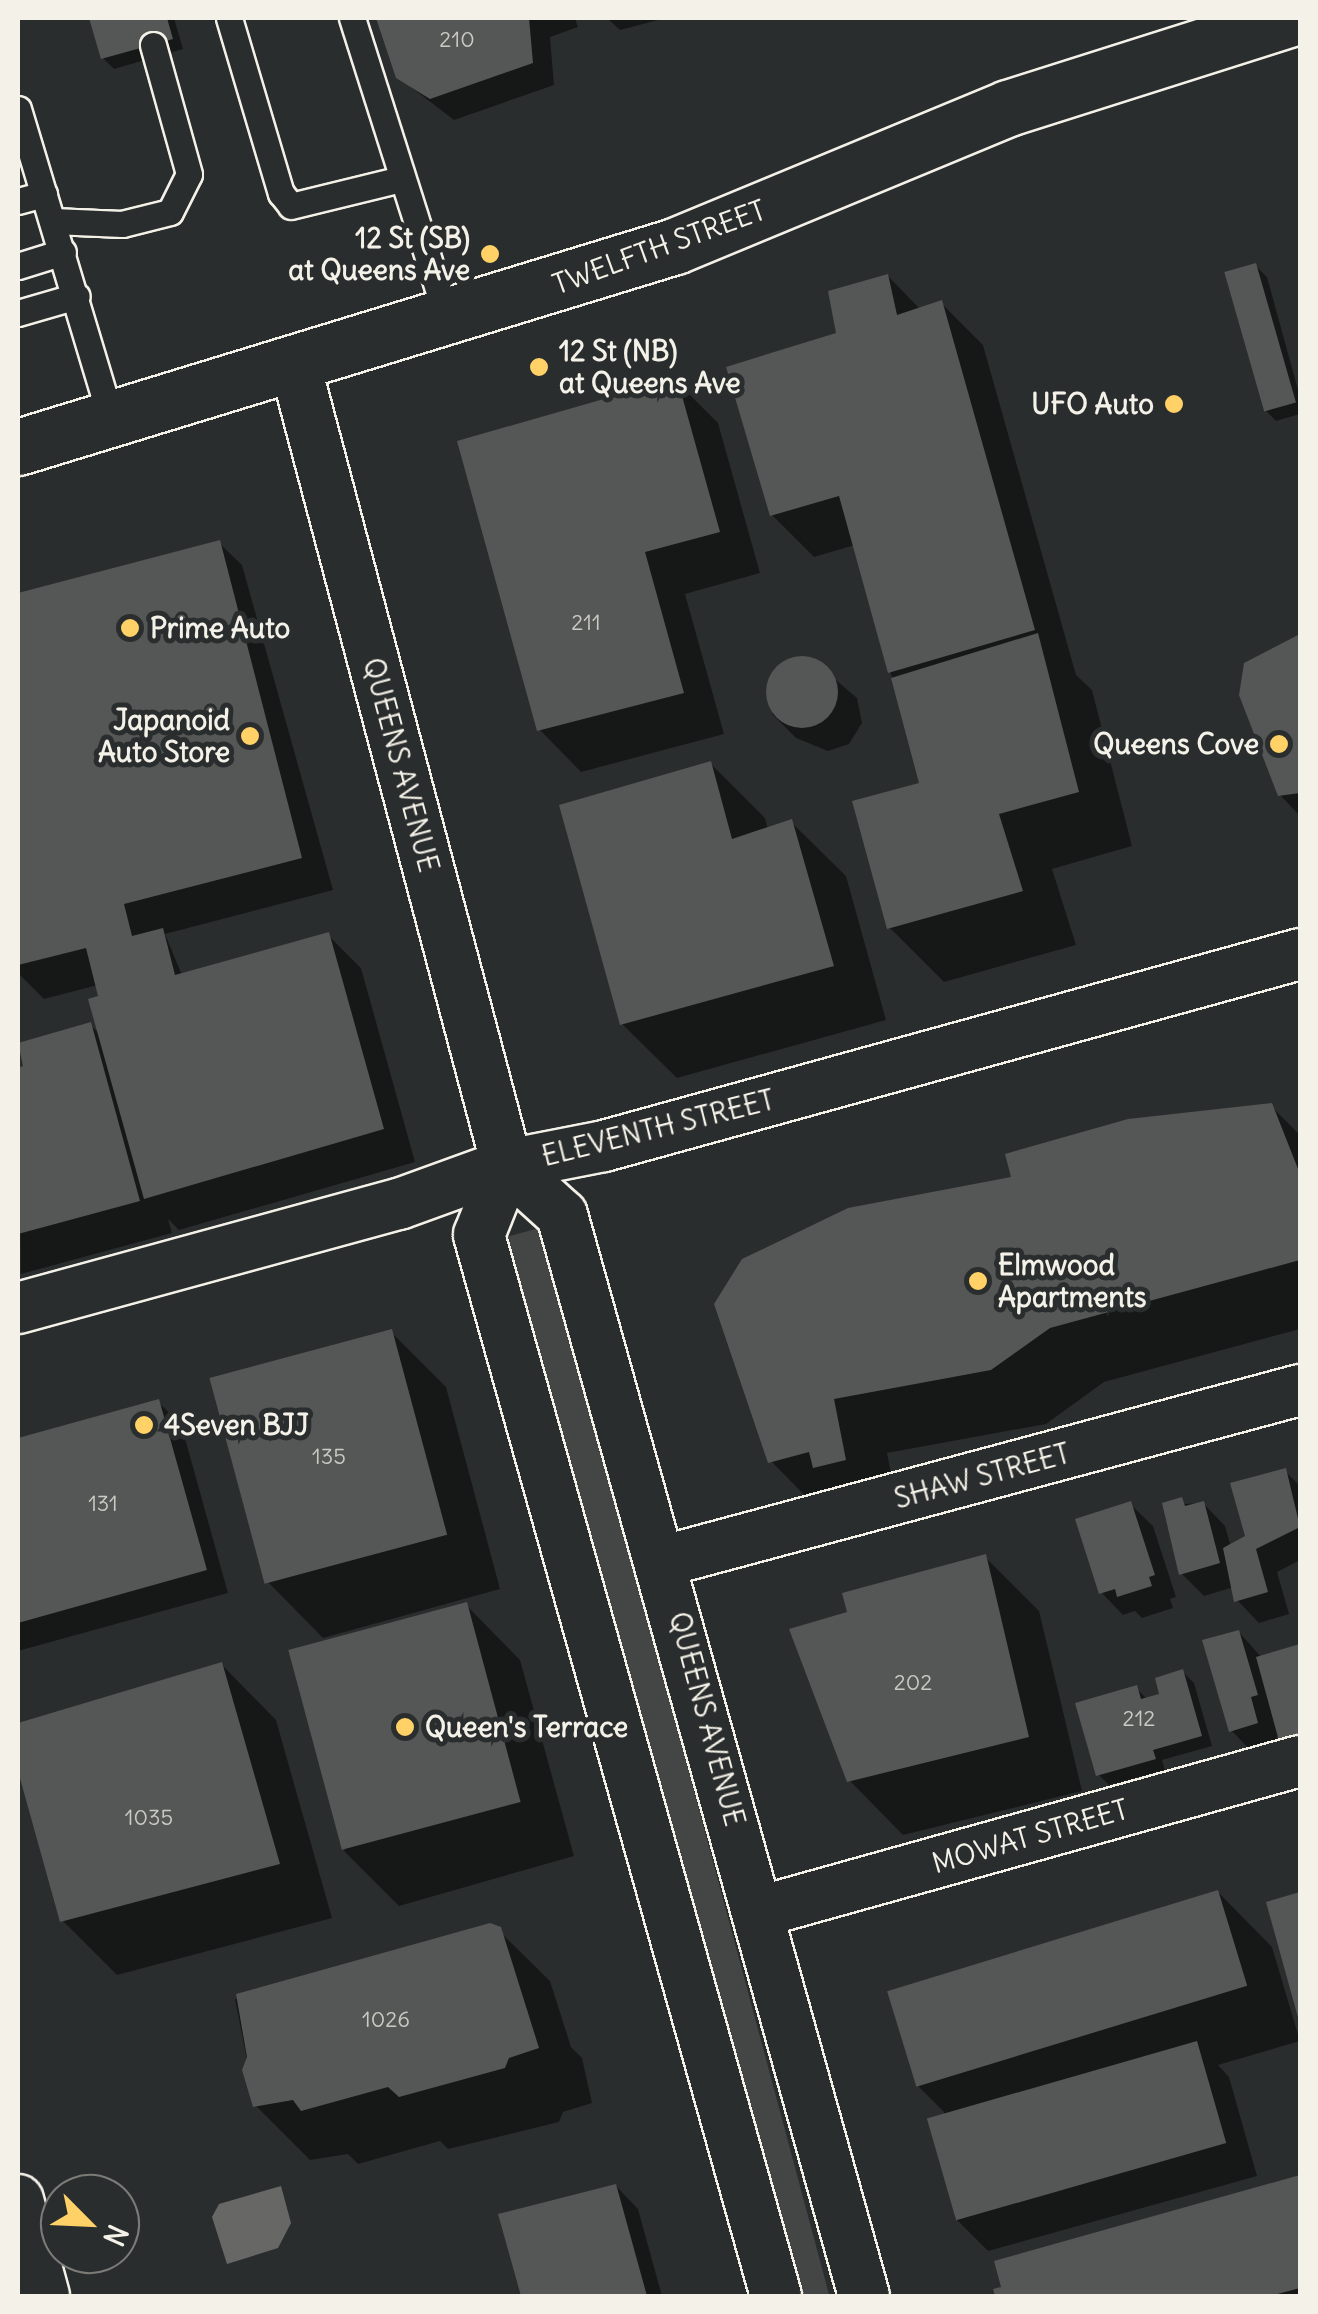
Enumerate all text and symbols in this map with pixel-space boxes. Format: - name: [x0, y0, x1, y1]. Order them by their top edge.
- house number: 210: [439, 27, 475, 53]
- street label: TWELFTH STREET: [548, 193, 770, 301]
- place label: 12 St (SB) at Queens Ave: [288, 221, 470, 287]
- marker: 12 St (SB) at Queens Ave: [479, 243, 501, 265]
- place label: 12 St (NB) at Queens Ave: [559, 334, 741, 400]
- marker: 12 St (NB) at Queens Ave: [528, 356, 550, 378]
- place label: UFO Auto: [1031, 387, 1154, 421]
- marker: UFO Auto: [1163, 393, 1185, 415]
- house number: 211: [571, 610, 601, 636]
- place label: Prime Auto: [150, 611, 290, 645]
- marker: Prime Auto: [119, 617, 141, 639]
- street label: QUEENS AVENUE: [356, 654, 446, 876]
- place label: Japanoid Auto Store: [98, 703, 230, 769]
- marker: Japanoid Auto Store: [239, 725, 261, 747]
- place label: Queens Cove: [1093, 727, 1259, 761]
- marker: Queens Cove: [1268, 733, 1290, 755]
- street label: ELEVENTH STREET: [538, 1083, 778, 1173]
- place label: Elmwood Apartments: [998, 1248, 1147, 1314]
- marker: Elmwood Apartments: [967, 1270, 989, 1292]
- place label: 4Seven BJJ: [164, 1408, 309, 1442]
- marker: 4Seven BJJ: [133, 1414, 155, 1436]
- street label: SHAW STREET: [891, 1436, 1073, 1516]
- house number: 135: [312, 1444, 346, 1470]
- house number: 131: [88, 1491, 118, 1517]
- street label: QUEENS AVENUE: [662, 1608, 752, 1830]
- house number: 202: [894, 1670, 932, 1696]
- house number: 212: [1123, 1706, 1155, 1732]
- place label: Queen's Terrace: [425, 1710, 628, 1744]
- marker: Queen's Terrace: [394, 1716, 416, 1738]
- street label: MOWAT STREET: [928, 1792, 1132, 1880]
- house number: 1035: [125, 1805, 173, 1831]
- house number: 1026: [362, 2007, 410, 2033]
- north arrow: [40, 2174, 140, 2274]
- text: N: [95, 2219, 136, 2252]

